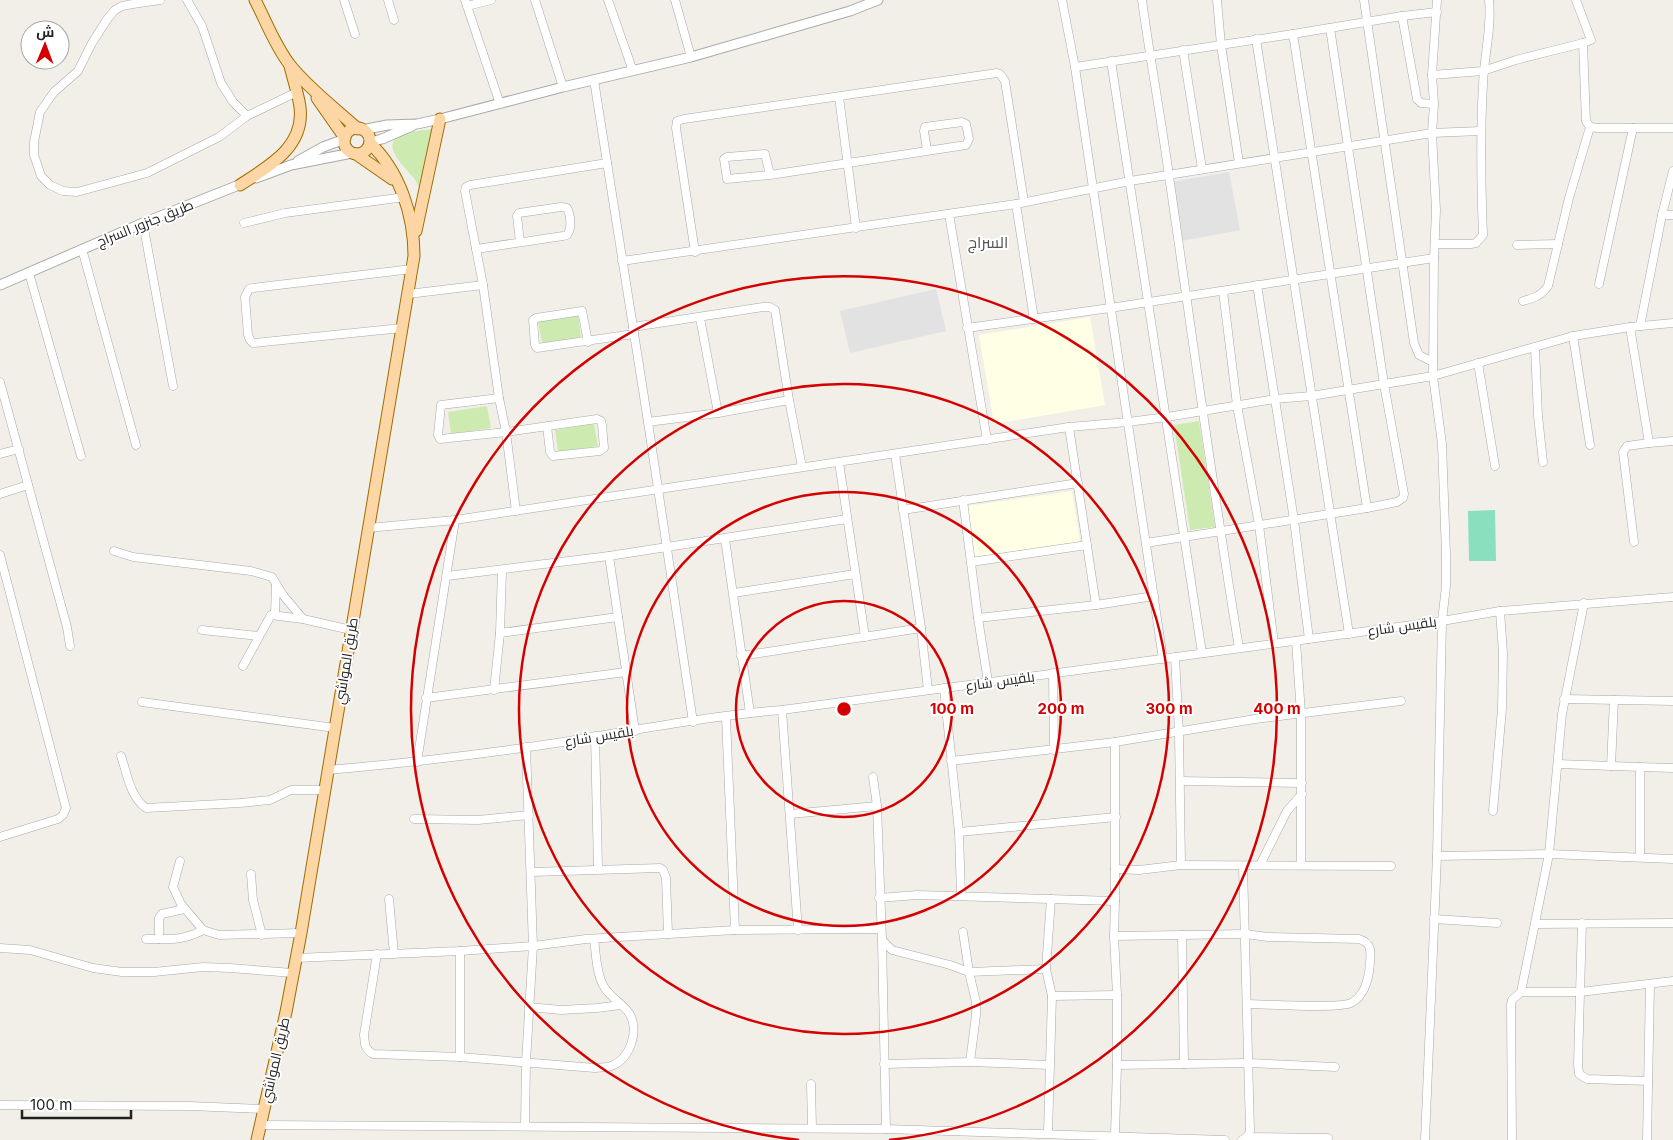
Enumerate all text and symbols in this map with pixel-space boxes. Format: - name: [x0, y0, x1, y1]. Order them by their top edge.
- north arrow: [20, 20, 70, 70]
- text: ش: [36, 23, 54, 41]
- street label: طريق جنزور السراج: [94, 195, 196, 251]
- district label: السراج: [968, 232, 1008, 254]
- street label: بلقيس شارع: [1366, 612, 1438, 640]
- street label: طريق المواشي: [330, 616, 364, 706]
- street label: بلقيس شارع: [964, 667, 1036, 695]
- text: 100 m: [930, 699, 974, 718]
- text: 200 m: [1038, 699, 1084, 718]
- text: 300 m: [1145, 699, 1193, 718]
- text: 400 m: [1253, 699, 1301, 718]
- centre of rings: [835, 700, 853, 718]
- street label: بلقيس شارع: [563, 722, 635, 750]
- street label: طريق المواشي: [256, 1015, 296, 1105]
- scale bar: [22, 1088, 131, 1120]
- text: 100 m: [30, 1095, 72, 1114]

